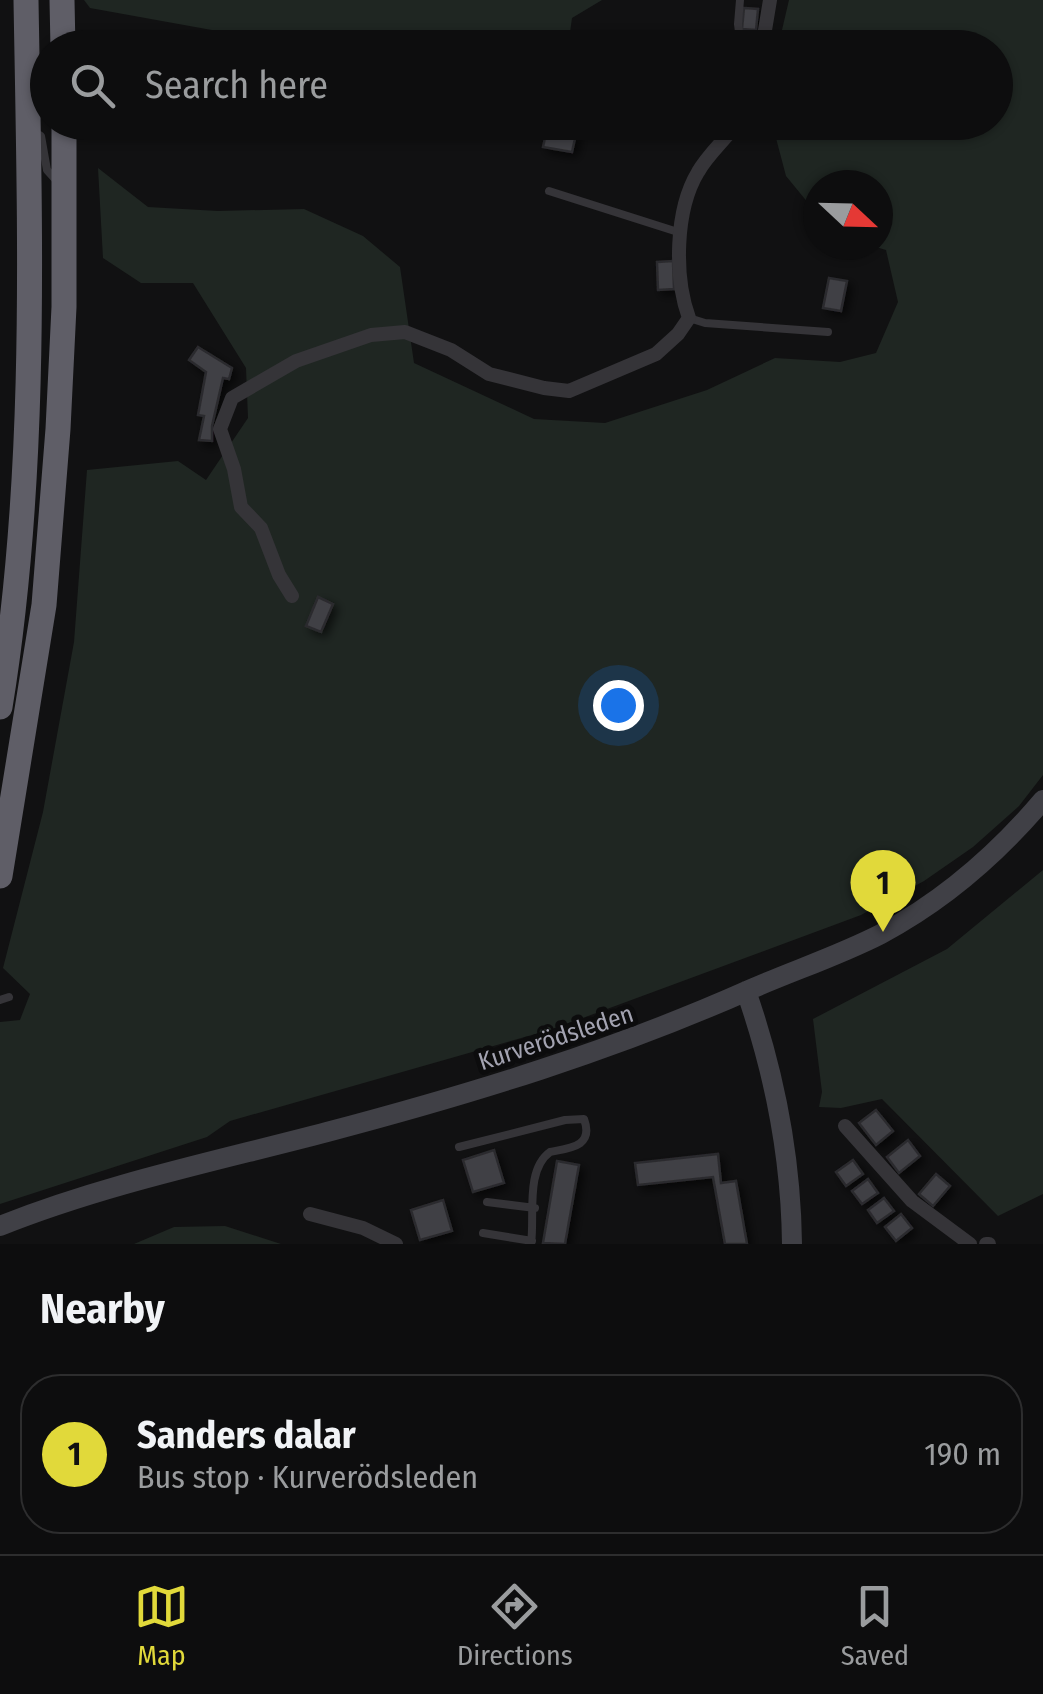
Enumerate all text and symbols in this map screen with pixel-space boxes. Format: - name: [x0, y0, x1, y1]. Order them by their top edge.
- search box: [30, 30, 1013, 140]
- icon: search: [65, 58, 120, 113]
- text: Search here: [145, 62, 328, 108]
- north arrow: [803, 170, 893, 260]
- your location: [593, 680, 644, 731]
- pin: 1: [850, 850, 916, 932]
- street label: Kurverödsleden: [475, 999, 637, 1077]
- text: Nearby: [40, 1284, 165, 1334]
- text: Sanders dalar: [137, 1412, 356, 1458]
- text: 1: [68, 1435, 81, 1473]
- text: 190 m: [924, 1435, 1001, 1473]
- text: Bus stop · Kurverödsleden: [137, 1458, 478, 1496]
- tab: Map: [134, 1579, 189, 1672]
- tab: Directions: [457, 1579, 573, 1672]
- tab: Saved: [841, 1579, 909, 1672]

